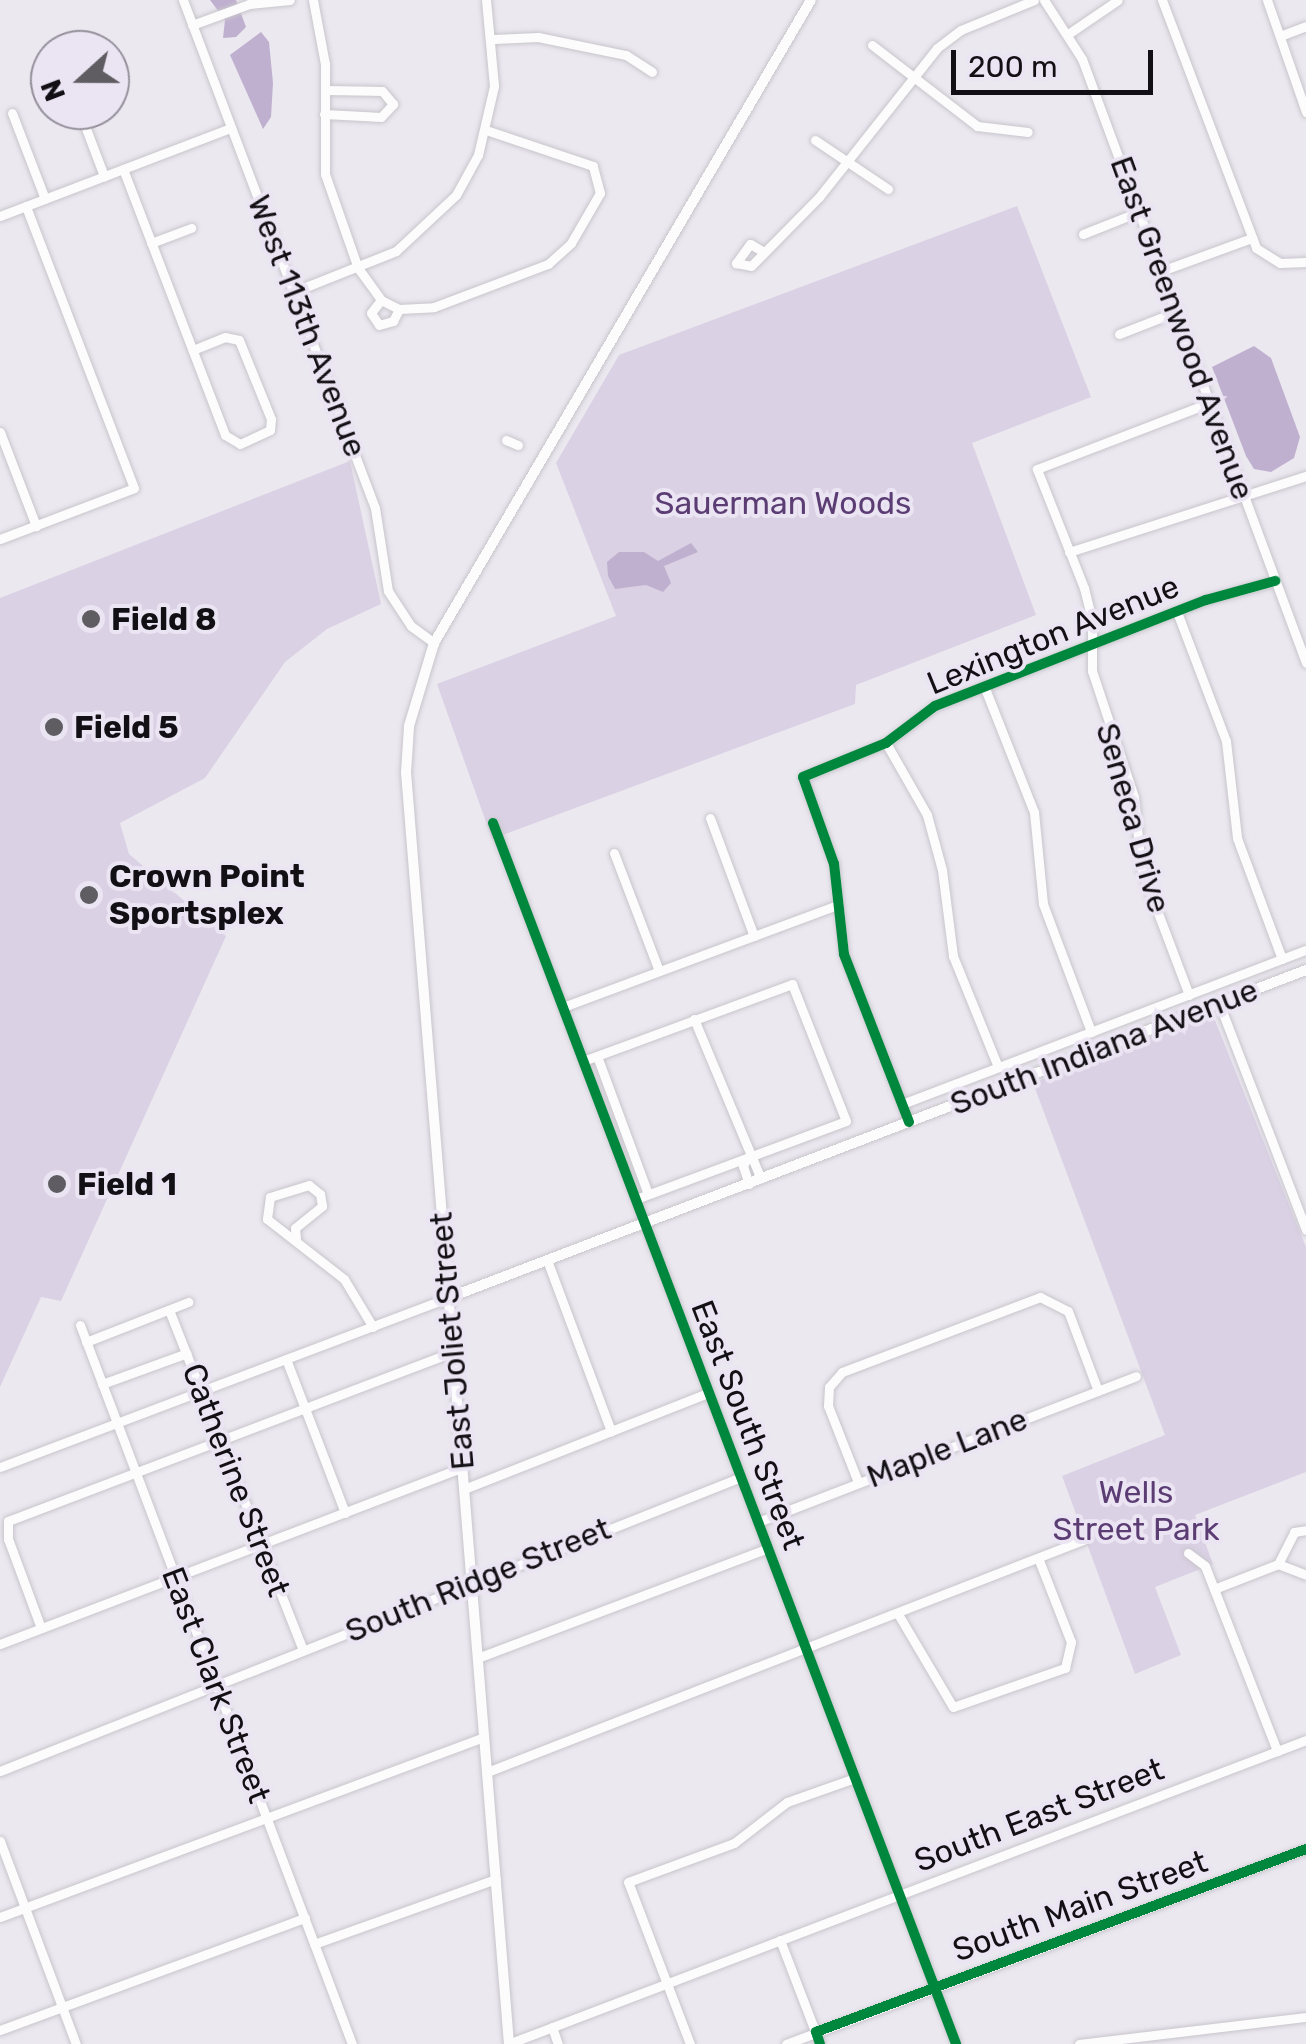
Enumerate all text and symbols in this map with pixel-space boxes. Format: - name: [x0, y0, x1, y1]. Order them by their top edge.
- north arrow: [30, 30, 130, 130]
- scale bar: [956, 30, 1158, 92]
- text: 200 m: [968, 49, 1058, 85]
- text: N: [34, 75, 72, 106]
- street label: East Greenwood Avenue: [1102, 151, 1262, 505]
- street label: West 113th Avenue: [239, 189, 375, 463]
- park label: Sauerman Woods: [654, 484, 912, 522]
- street label: Lexington Avenue: [921, 567, 1185, 703]
- place label: Field 8: [111, 600, 217, 638]
- marker: Field 8: [80, 608, 102, 630]
- place label: Field 5: [74, 708, 179, 746]
- marker: Field 5: [43, 716, 65, 738]
- street label: Seneca Drive: [1088, 719, 1178, 917]
- place label: Crown Point Sportsplex: [109, 858, 305, 933]
- marker: Crown Point Sportsplex: [78, 884, 100, 906]
- street label: South Indiana Avenue: [945, 970, 1263, 1124]
- place label: Field 1: [77, 1165, 177, 1203]
- marker: Field 1: [46, 1173, 68, 1195]
- street label: East Joliet Street: [422, 1211, 482, 1471]
- street label: East South Street: [683, 1295, 813, 1555]
- street label: Catherine Street: [174, 1358, 298, 1602]
- street label: Maple Lane: [861, 1400, 1033, 1496]
- park label: Wells Street Park: [1053, 1474, 1219, 1549]
- street label: South Ridge Street: [340, 1509, 616, 1651]
- street label: East Clark Street: [153, 1562, 279, 1808]
- street label: South East Street: [909, 1750, 1169, 1880]
- street label: South Main Street: [948, 1842, 1212, 1970]

